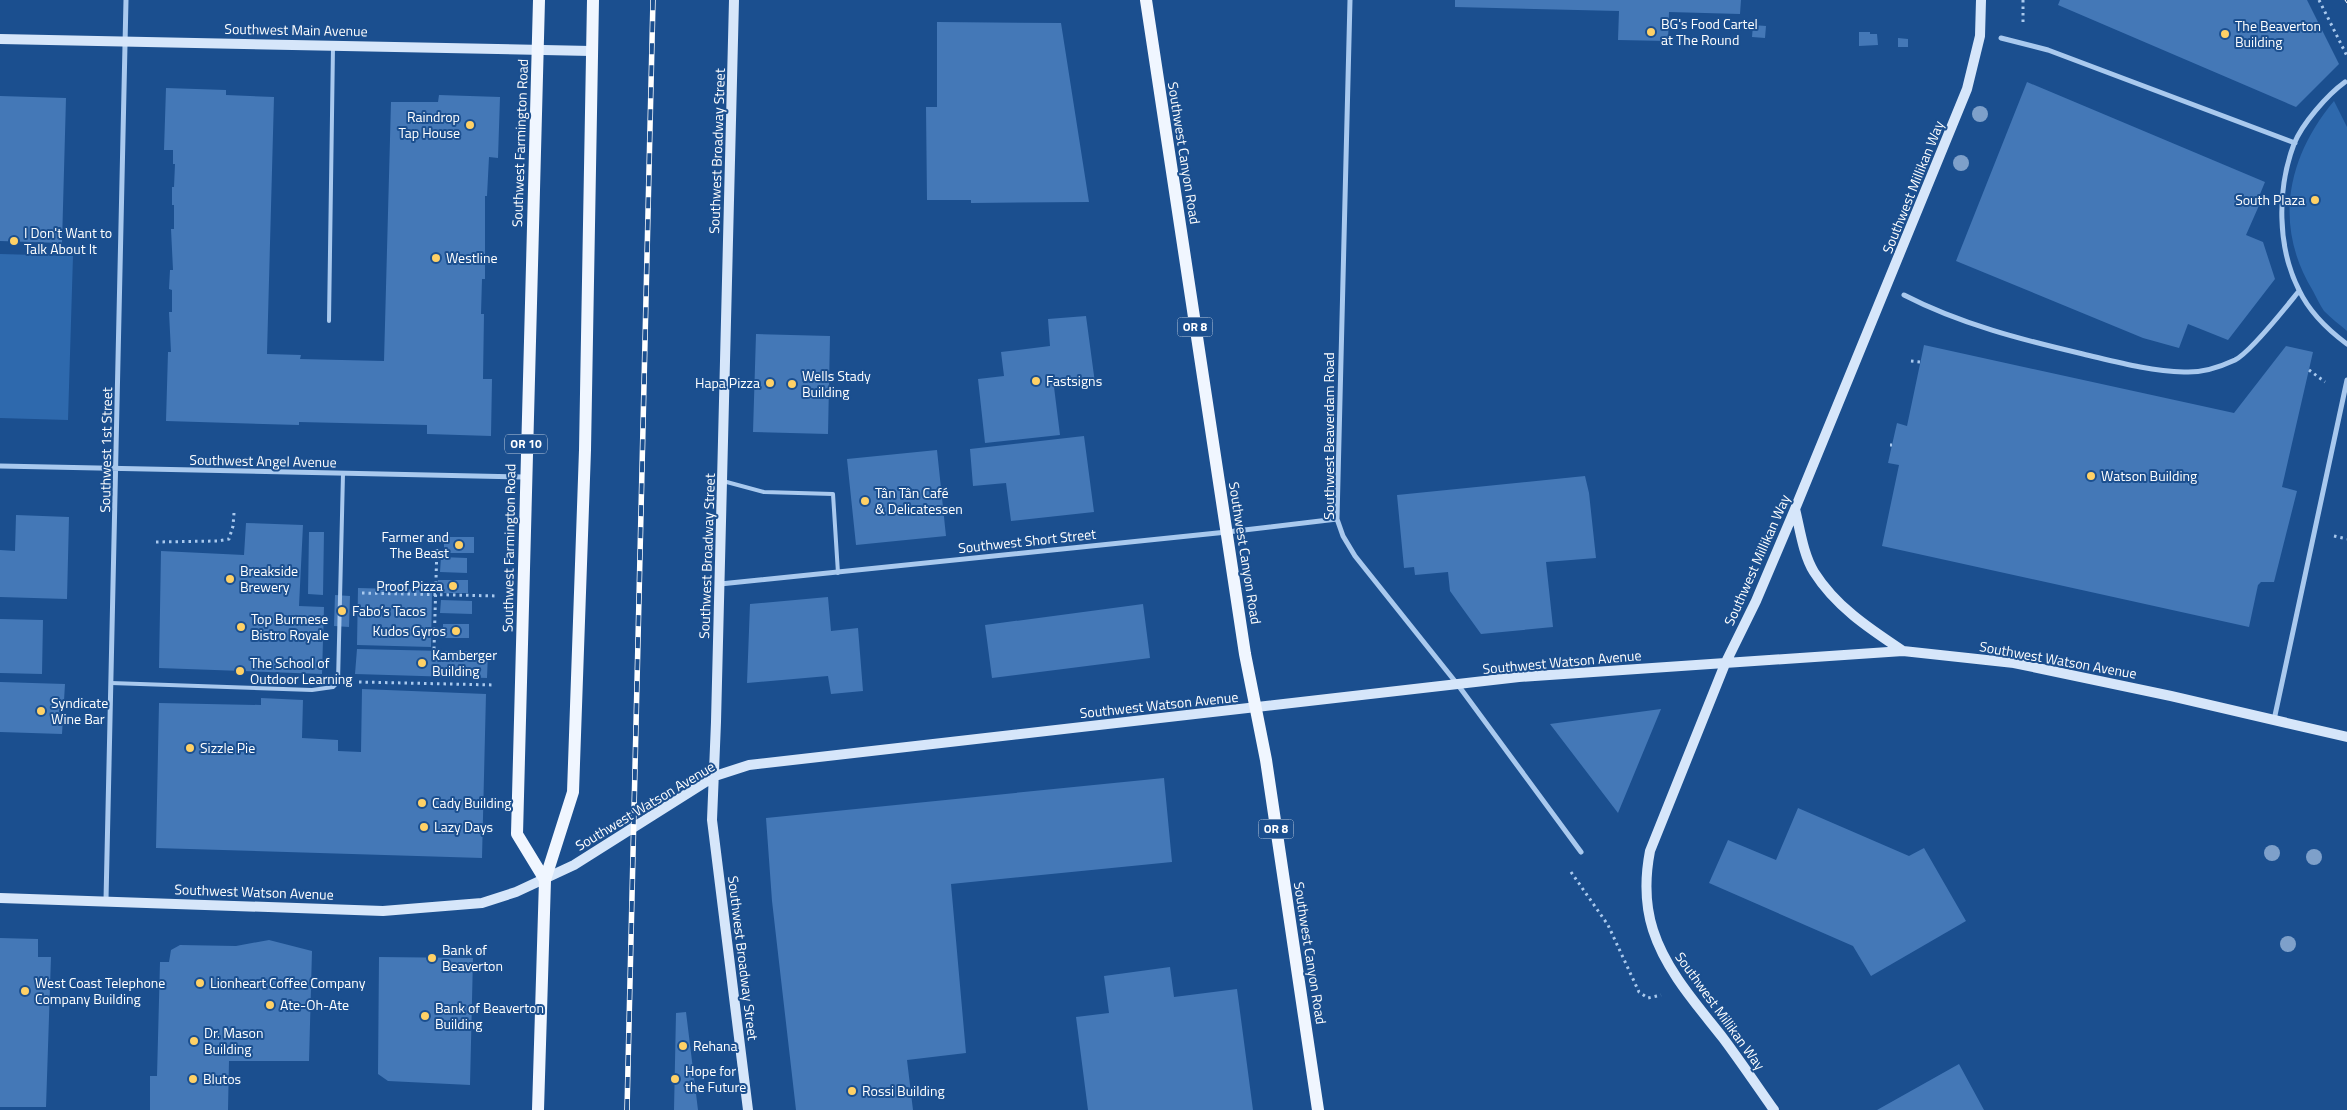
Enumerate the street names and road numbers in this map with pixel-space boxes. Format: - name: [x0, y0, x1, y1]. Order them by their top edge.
- street label: Southwest Main Avenue: [224, 18, 368, 41]
- street label: Southwest Farmington Road: [506, 58, 533, 228]
- street label: Southwest Broadway Street: [703, 68, 730, 234]
- street label: Southwest Canyon Road: [1163, 80, 1206, 226]
- street label: Southwest Millikan Way: [1876, 117, 1949, 256]
- road number: OR 8: [1178, 318, 1212, 337]
- street label: Southwest Beaverdam Road: [1318, 352, 1339, 520]
- street label: Southwest 1st Street: [94, 387, 117, 513]
- road number: OR 10: [505, 434, 547, 454]
- street label: Southwest Angel Avenue: [189, 449, 337, 472]
- street label: Southwest Farmington Road: [497, 464, 520, 632]
- street label: Southwest Broadway Street: [693, 473, 720, 639]
- street label: Southwest Canyon Road: [1224, 480, 1267, 626]
- street label: Southwest Millikan Way: [1718, 491, 1795, 629]
- street label: Southwest Short Street: [957, 523, 1097, 558]
- street label: Southwest Watson Avenue: [1978, 635, 2138, 684]
- street label: Southwest Watson Avenue: [1482, 644, 1642, 679]
- street label: Southwest Watson Avenue: [1079, 686, 1239, 723]
- street label: Southwest Watson Avenue: [571, 756, 718, 856]
- road number: OR 8: [1258, 820, 1294, 839]
- street label: Southwest Broadway Street: [723, 874, 764, 1041]
- street label: Southwest Watson Avenue: [174, 878, 334, 905]
- street label: Southwest Canyon Road: [1289, 880, 1332, 1026]
- street label: Southwest Millikan Way: [1670, 947, 1771, 1074]

